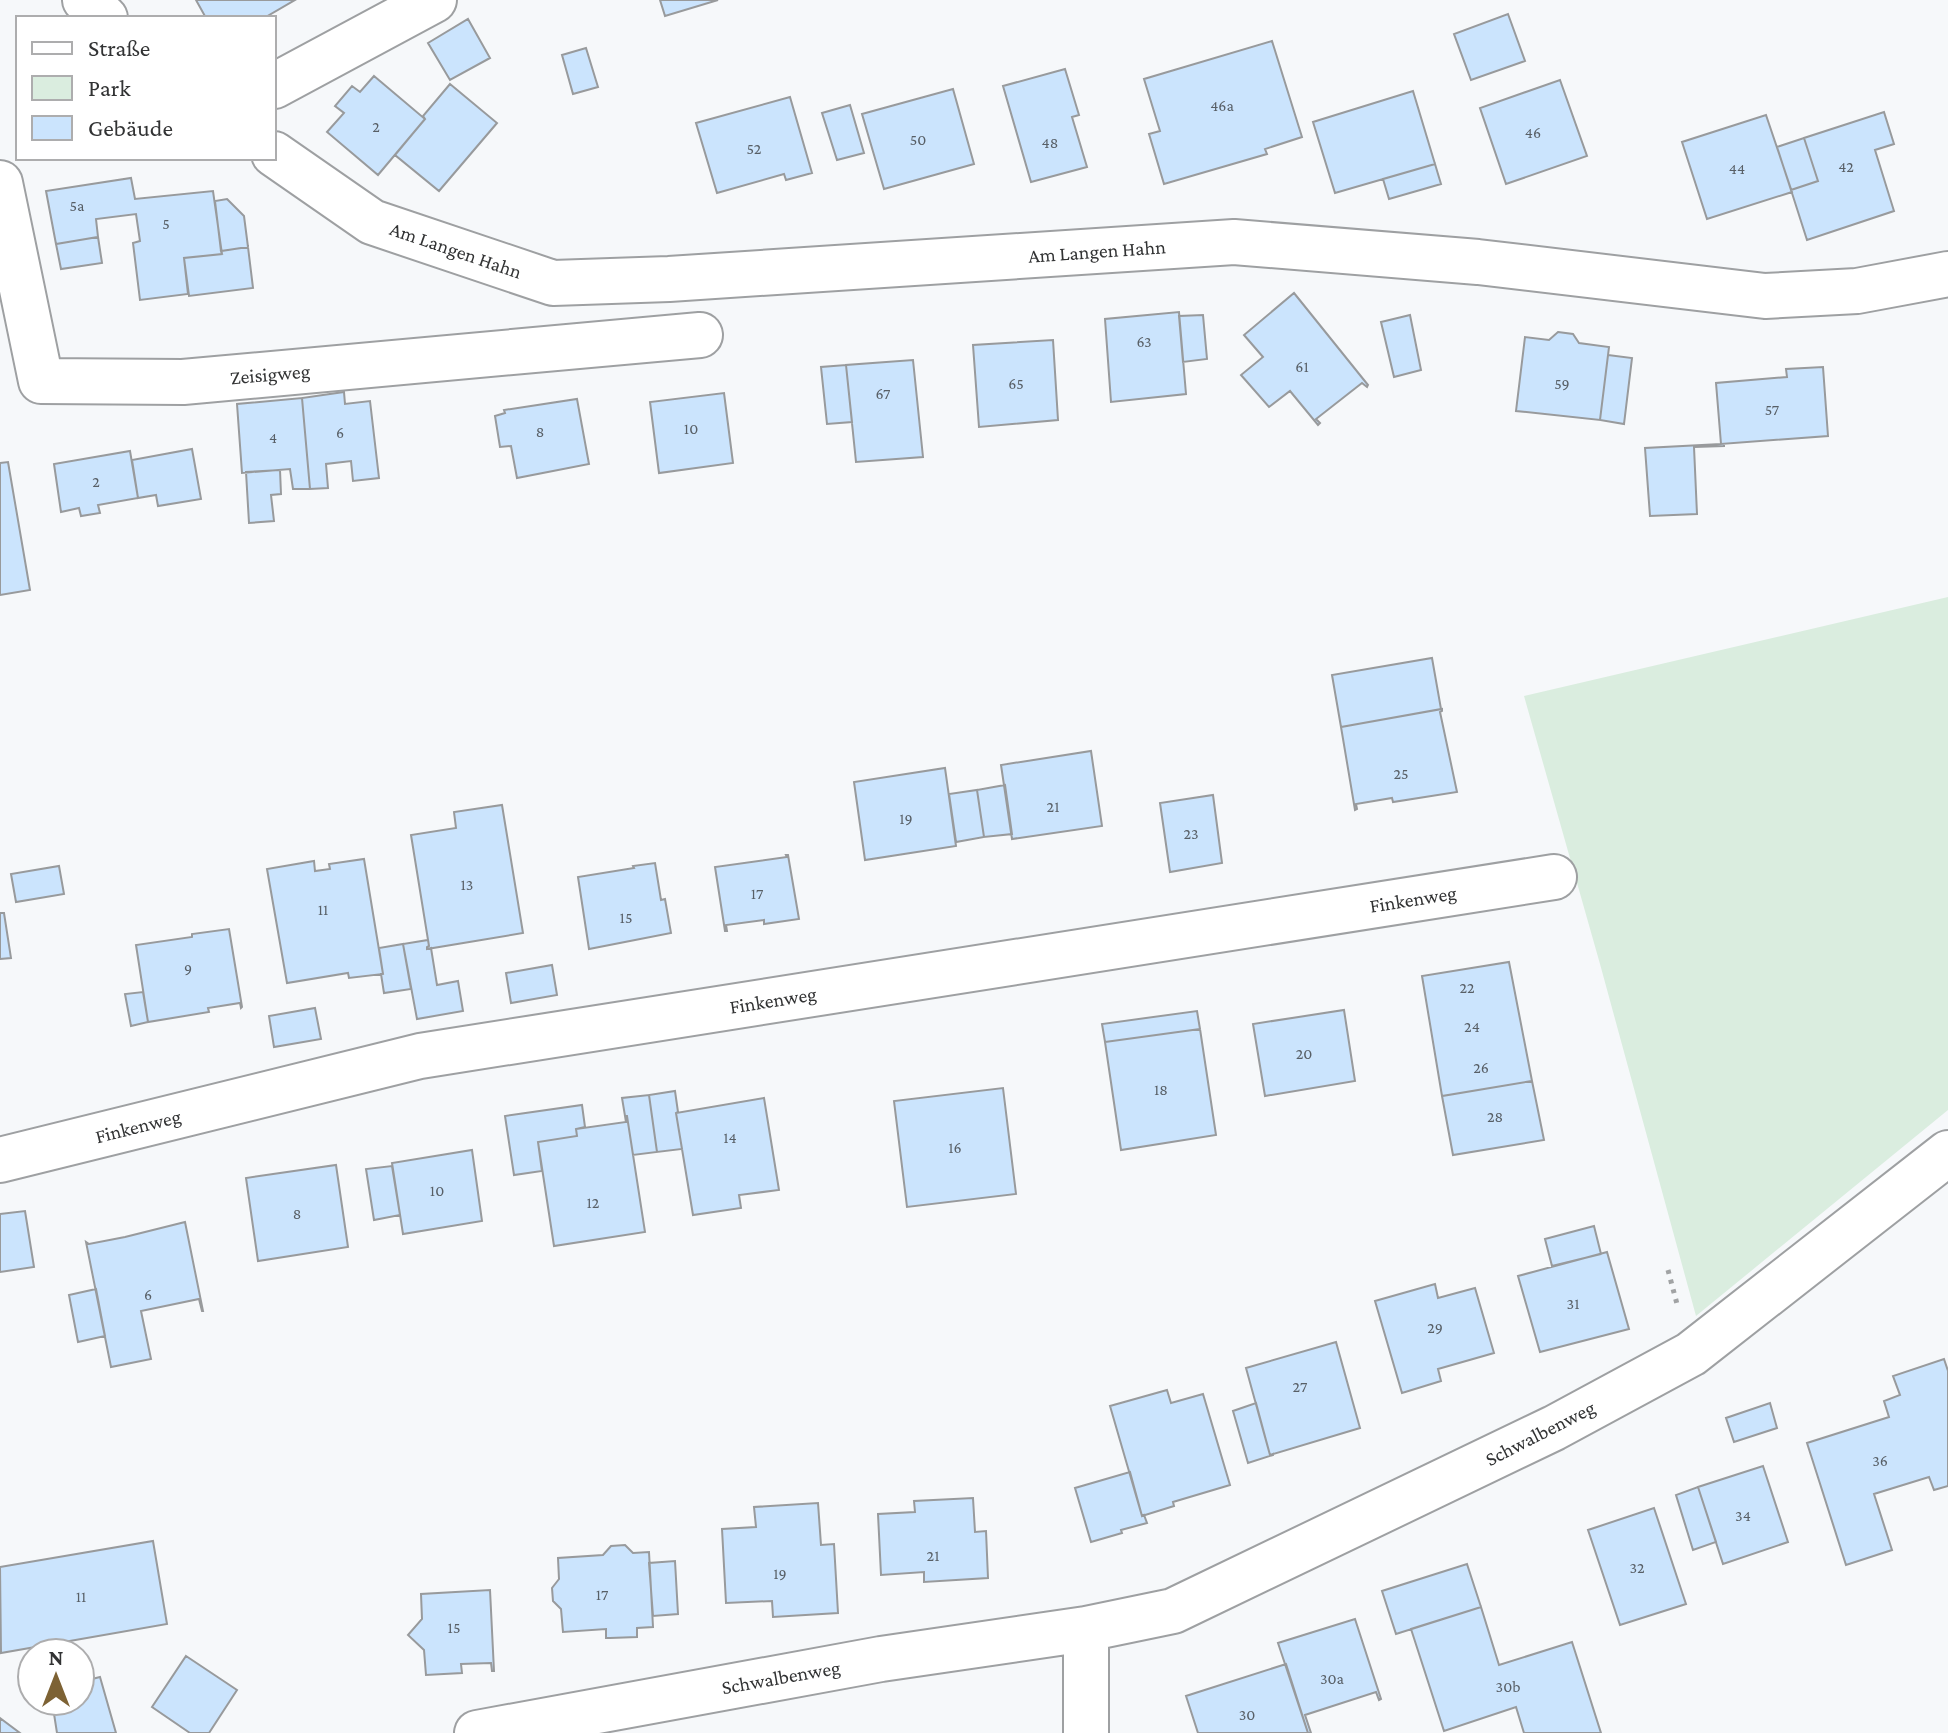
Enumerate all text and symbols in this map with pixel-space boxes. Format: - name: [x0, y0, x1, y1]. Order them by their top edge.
- legend: [16, 16, 276, 160]
- text: Straße: [88, 34, 150, 61]
- text: Park: [88, 74, 131, 101]
- house number: 46a: [1210, 97, 1234, 114]
- text: Gebäude: [88, 114, 173, 141]
- house number: 2: [372, 118, 380, 135]
- house number: 46: [1525, 124, 1541, 141]
- house number: 50: [910, 131, 926, 148]
- house number: 48: [1042, 134, 1058, 151]
- house number: 52: [747, 140, 762, 157]
- house number: 42: [1838, 158, 1854, 175]
- house number: 44: [1729, 160, 1745, 177]
- house number: 5a: [70, 197, 85, 214]
- house number: 5: [162, 215, 170, 232]
- street label: Am Langen Hahn: [387, 217, 525, 284]
- street label: Am Langen Hahn: [1027, 235, 1167, 268]
- house number: 63: [1136, 333, 1152, 350]
- house number: 61: [1295, 358, 1309, 375]
- street label: Zeisigweg: [229, 360, 311, 389]
- house number: 65: [1008, 375, 1024, 392]
- house number: 59: [1554, 375, 1570, 392]
- house number: 67: [876, 385, 891, 402]
- house number: 57: [1765, 401, 1780, 418]
- house number: 10: [684, 420, 698, 437]
- house number: 8: [536, 423, 544, 440]
- house number: 6: [336, 424, 344, 441]
- house number: 4: [269, 429, 277, 446]
- house number: 2: [92, 473, 100, 490]
- house number: 25: [1393, 765, 1409, 782]
- house number: 21: [1047, 798, 1059, 815]
- house number: 19: [899, 810, 913, 827]
- house number: 23: [1183, 825, 1199, 842]
- house number: 13: [461, 876, 473, 893]
- street label: Finkenweg: [1368, 881, 1458, 918]
- house number: 17: [751, 885, 764, 902]
- house number: 11: [318, 901, 328, 918]
- house number: 15: [620, 909, 632, 926]
- house number: 9: [184, 960, 192, 977]
- house number: 22: [1459, 979, 1475, 996]
- street label: Finkenweg: [728, 982, 818, 1019]
- house number: 24: [1464, 1018, 1480, 1035]
- house number: 20: [1296, 1045, 1312, 1062]
- house number: 26: [1473, 1059, 1489, 1076]
- house number: 18: [1154, 1081, 1168, 1098]
- street label: Finkenweg: [93, 1105, 184, 1148]
- house number: 28: [1487, 1108, 1503, 1125]
- house number: 14: [723, 1129, 737, 1146]
- house number: 16: [948, 1139, 962, 1156]
- house number: 10: [430, 1182, 444, 1199]
- house number: 12: [587, 1194, 600, 1211]
- house number: 8: [293, 1205, 301, 1222]
- house number: 6: [144, 1286, 152, 1303]
- house number: 31: [1567, 1295, 1579, 1312]
- house number: 29: [1427, 1319, 1443, 1336]
- house number: 27: [1293, 1378, 1308, 1395]
- street label: Schwalbenweg: [1481, 1396, 1599, 1471]
- house number: 36: [1872, 1452, 1888, 1469]
- house number: 34: [1735, 1507, 1751, 1524]
- house number: 21: [927, 1547, 939, 1564]
- house number: 32: [1629, 1559, 1645, 1576]
- house number: 19: [773, 1565, 787, 1582]
- house number: 17: [596, 1586, 609, 1603]
- house number: 11: [76, 1588, 86, 1605]
- house number: 15: [448, 1619, 460, 1636]
- north arrow: [16, 1637, 96, 1717]
- text: N: [49, 1645, 64, 1670]
- street label: Schwalbenweg: [720, 1656, 843, 1699]
- house number: 30a: [1320, 1670, 1345, 1687]
- house number: 30b: [1496, 1678, 1520, 1695]
- house number: 30: [1239, 1706, 1255, 1723]

